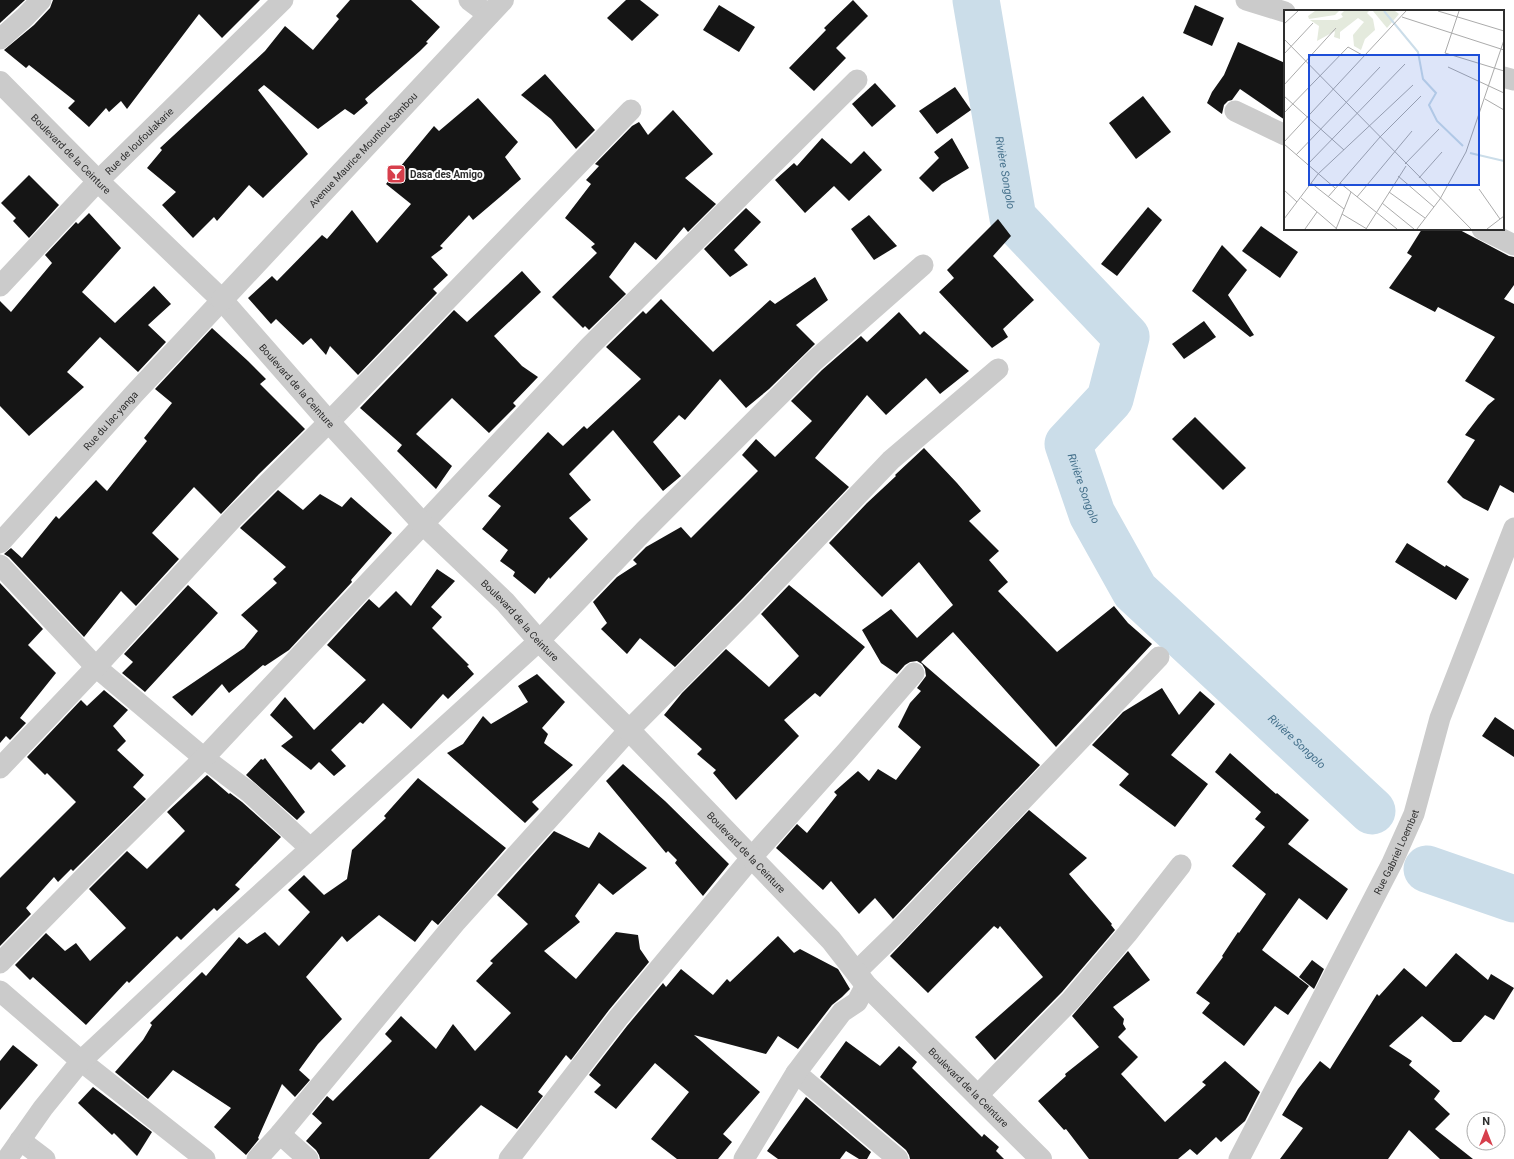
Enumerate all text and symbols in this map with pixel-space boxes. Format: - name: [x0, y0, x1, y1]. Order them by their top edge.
- inset map: [1284, 10, 1504, 230]
- street label: Avenue Maurice Mountou Sambou: [306, 90, 419, 209]
- street label: Rue de loufoulakarie: [103, 105, 175, 177]
- street label: Boulevard de la Ceinture: [29, 112, 113, 196]
- water label: Rivière Songolo: [993, 135, 1018, 210]
- bar icon: Dasa des Amigo: [385, 163, 407, 185]
- place label: Dasa des Amigo: [410, 169, 483, 180]
- street label: Boulevard de la Ceinture: [257, 341, 337, 430]
- street label: Rue du lac yanga: [81, 389, 140, 452]
- water label: Rivière Songolo: [1065, 452, 1103, 526]
- street label: Boulevard de la Ceinture: [479, 577, 561, 663]
- water label: Rivière Songolo: [1266, 712, 1328, 771]
- street label: Rue Gabriel Loembet: [1371, 808, 1420, 896]
- street label: Boulevard de la Ceinture: [705, 809, 788, 895]
- street label: Boulevard de la Ceinture: [927, 1045, 1011, 1129]
- north arrow: [1466, 1111, 1506, 1151]
- text: N: [1482, 1115, 1490, 1128]

